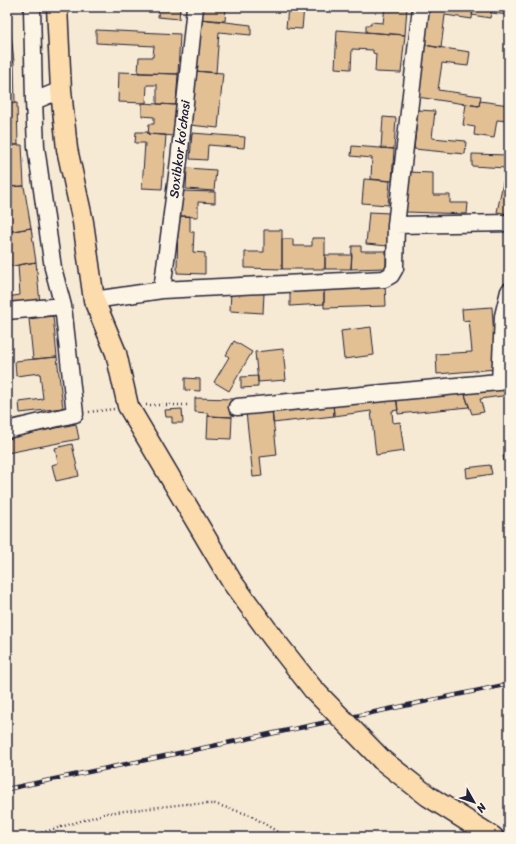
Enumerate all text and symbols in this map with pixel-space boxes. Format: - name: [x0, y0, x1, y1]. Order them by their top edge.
- street label: Soxibkor koʻchasi: [162, 98, 197, 199]
- north arrow: [454, 782, 494, 822]
- text: N: [471, 798, 492, 817]

